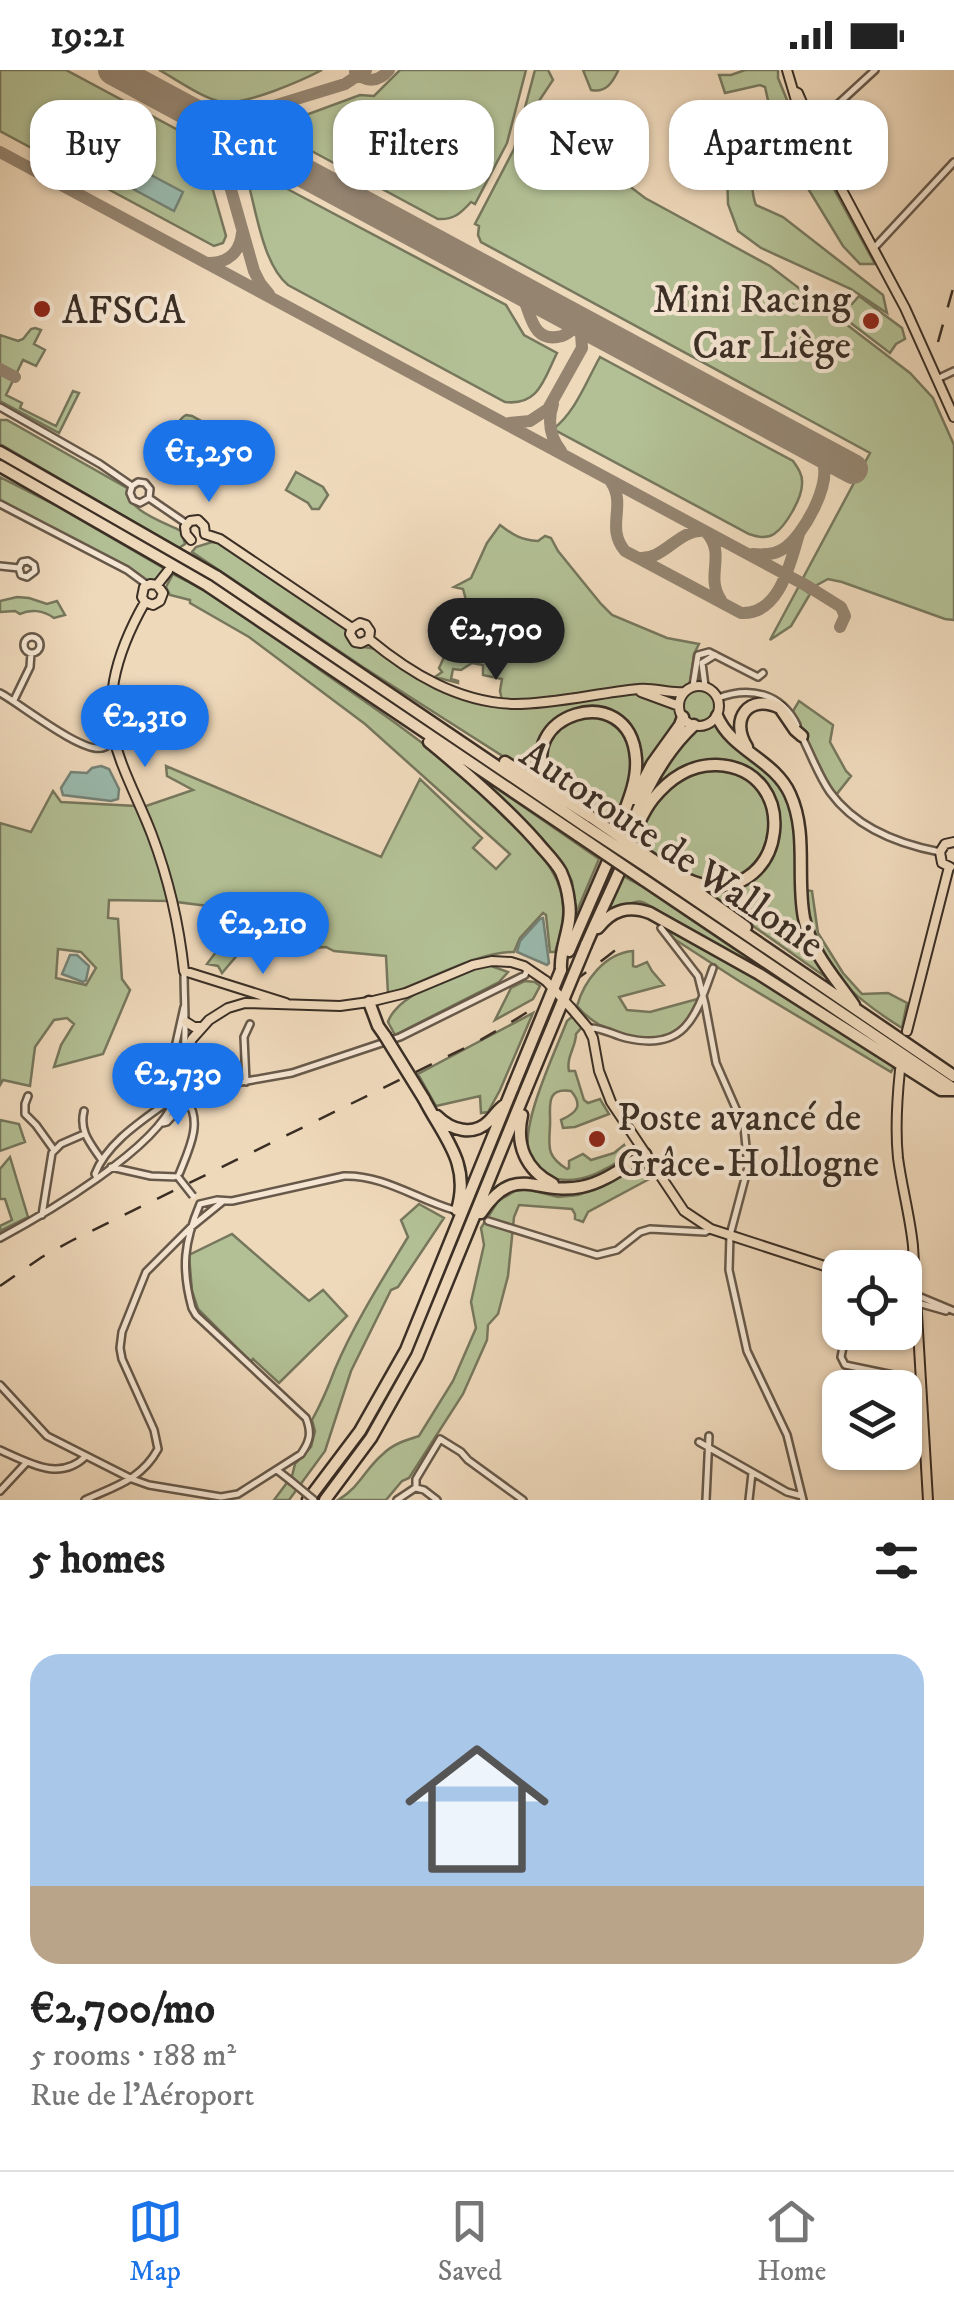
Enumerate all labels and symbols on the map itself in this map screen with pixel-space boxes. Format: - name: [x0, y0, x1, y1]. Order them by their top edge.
- place label: Mini Racing Car Liège: [653, 276, 852, 372]
- place label: AFSCA: [62, 287, 186, 337]
- marker: AFSCA: [31, 298, 53, 320]
- marker: Mini Racing Car Liège: [860, 310, 882, 332]
- pin: €1,250: [128, 420, 290, 505]
- pin: €2,700: [415, 598, 577, 683]
- pin: €2,310: [64, 685, 226, 770]
- street label: Autoroute de Wallonie: [510, 730, 833, 971]
- pin: €2,210: [182, 892, 344, 977]
- pin: €2,730: [97, 1043, 259, 1128]
- place label: Poste avancé de Grâce-Hollogne: [617, 1094, 879, 1190]
- marker: Poste avancé de Grâce-Hollogne: [586, 1128, 608, 1150]

